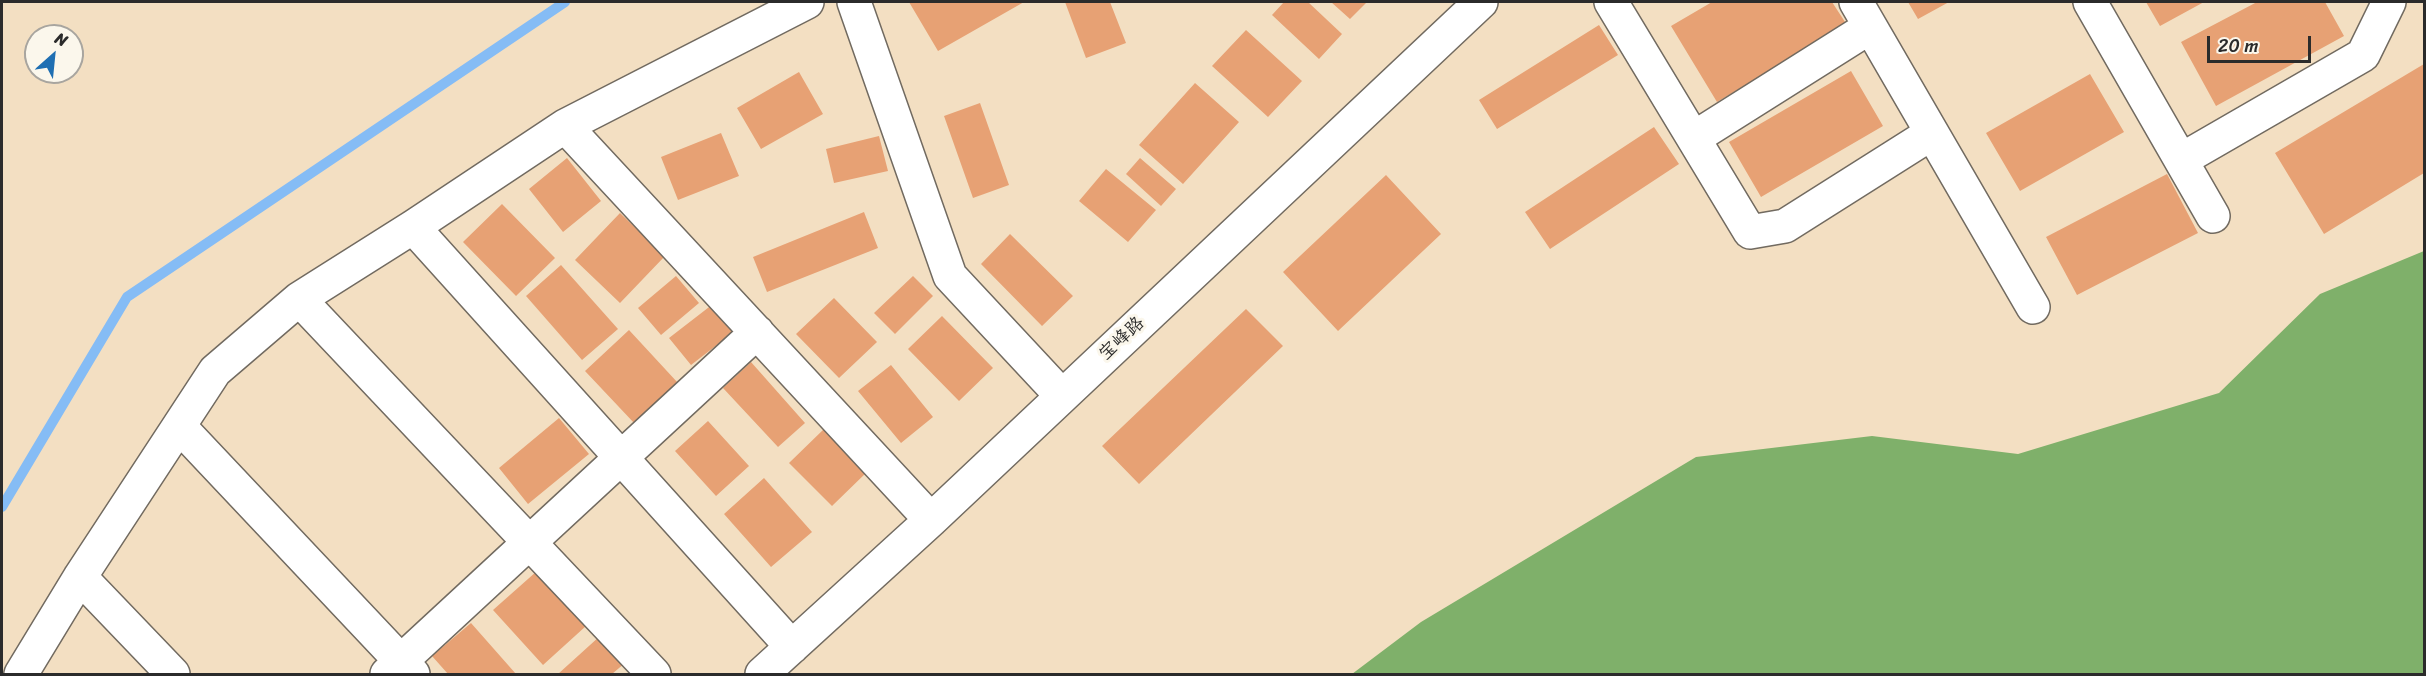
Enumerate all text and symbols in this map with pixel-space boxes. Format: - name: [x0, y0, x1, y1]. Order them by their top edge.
- north arrow: [24, 24, 84, 84]
- text: N: [50, 24, 73, 55]
- scale bar: [2210, 24, 2314, 62]
- text: 20 m: [2218, 30, 2258, 62]
- street label: 宝峰路: [1095, 313, 1149, 365]

